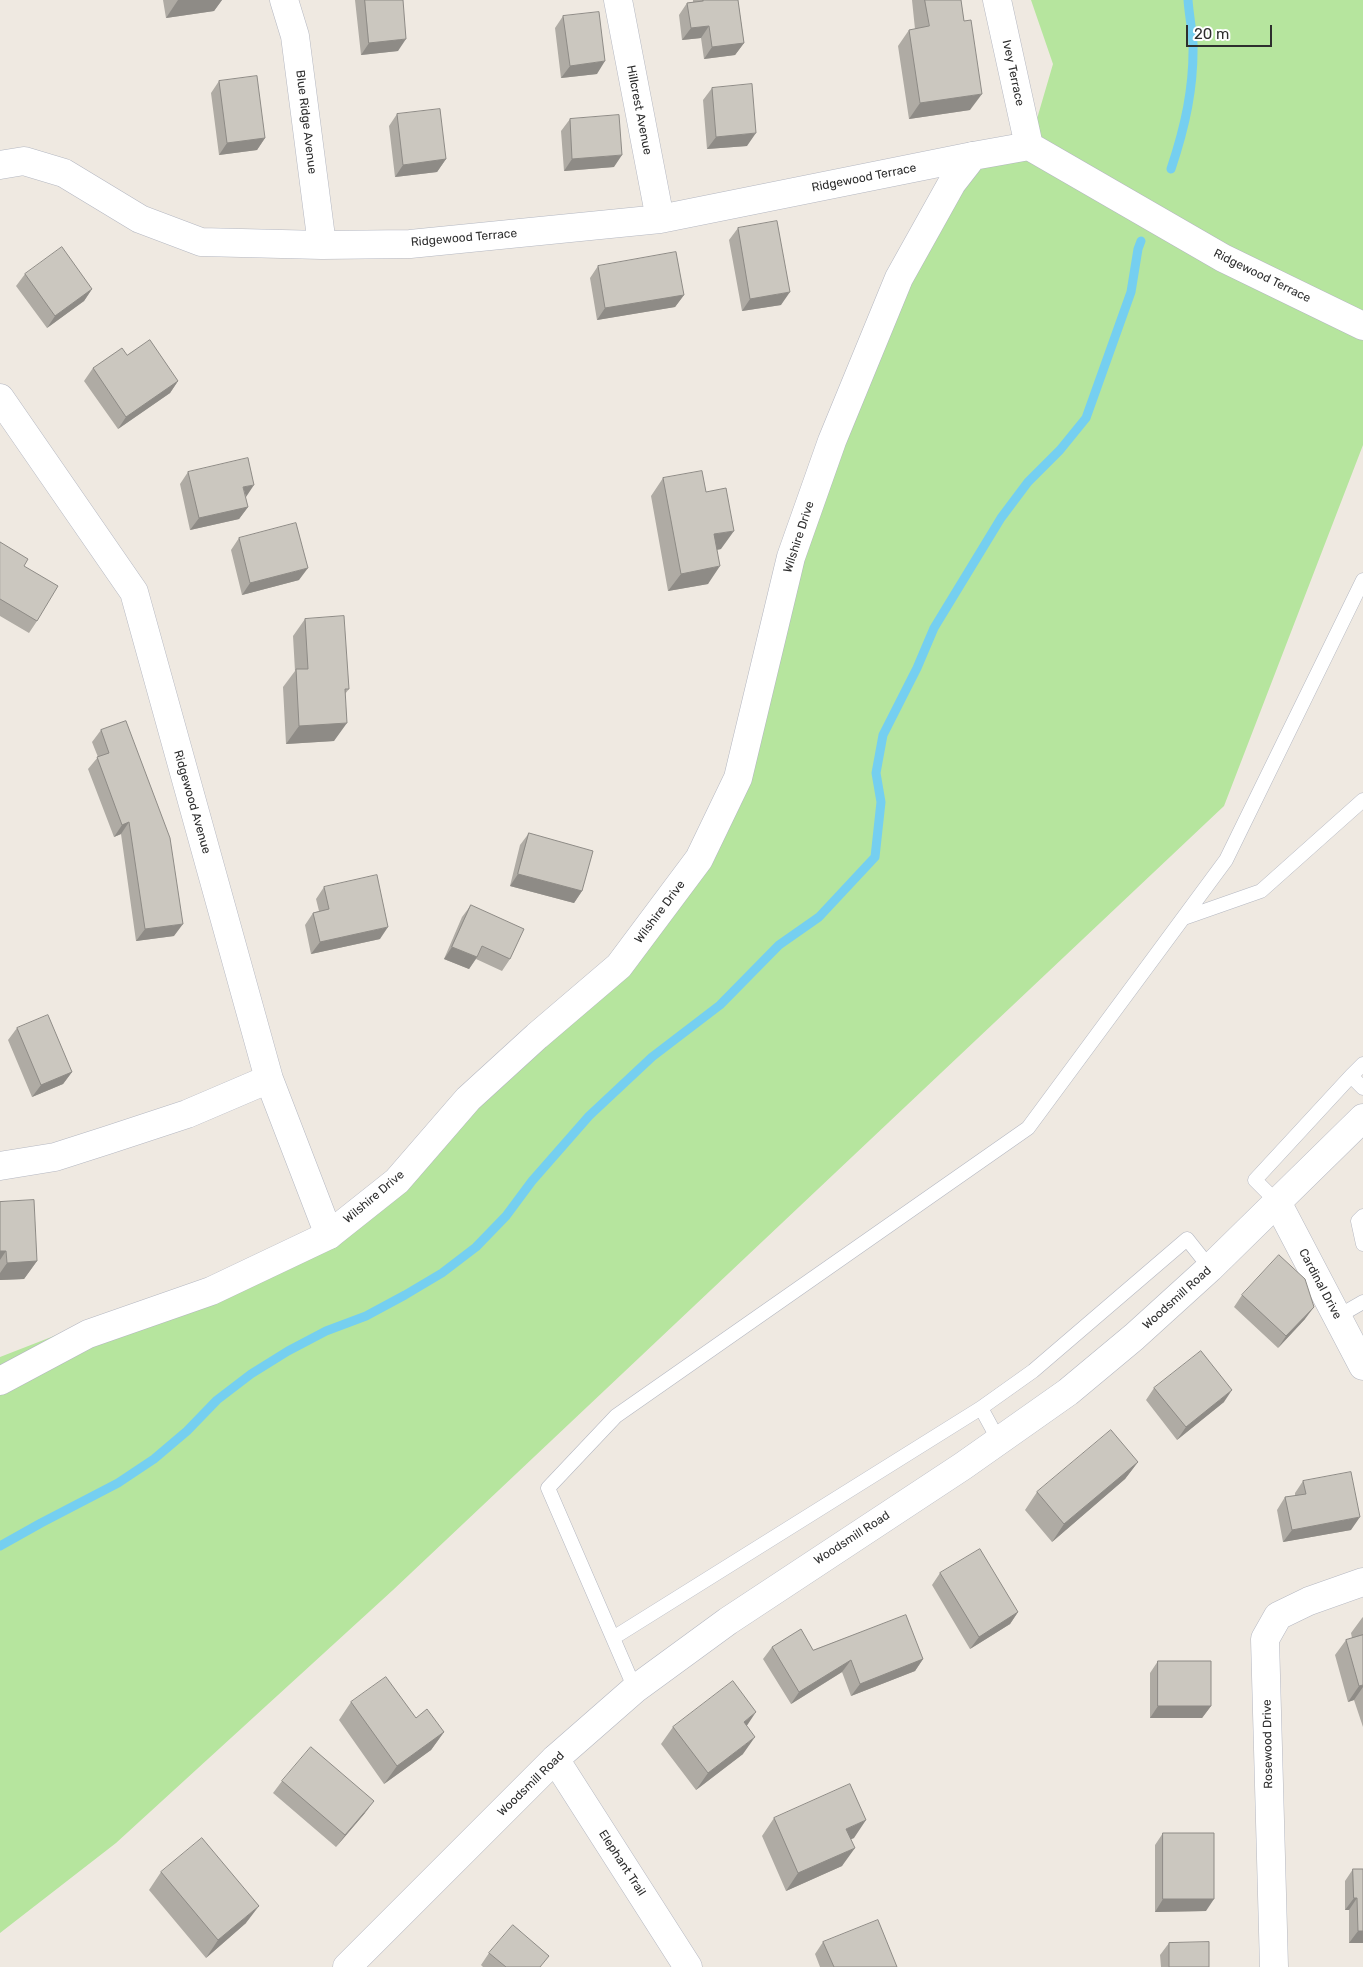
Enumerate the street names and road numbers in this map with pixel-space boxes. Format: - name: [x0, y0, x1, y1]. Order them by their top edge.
- street label: Ivey Terrace: [999, 39, 1027, 107]
- street label: Hillcrest Avenue: [623, 64, 655, 156]
- street label: Blue Ridge Avenue: [292, 69, 320, 175]
- street label: Ridgewood Terrace: [810, 161, 918, 195]
- street label: Ridgewood Terrace: [410, 226, 518, 250]
- street label: Ridgewood Terrace: [1211, 246, 1313, 306]
- street label: Wilshire Drive: [781, 499, 817, 575]
- street label: Ridgewood Avenue: [170, 749, 214, 855]
- street label: Wilshire Drive: [632, 878, 688, 946]
- street label: Wilshire Drive: [341, 1167, 407, 1227]
- street label: Cardinal Drive: [1295, 1246, 1345, 1322]
- street label: Woodsmill Road: [1140, 1263, 1214, 1333]
- street label: Woodsmill Road: [812, 1508, 892, 1568]
- street label: Rosewood Drive: [1260, 1699, 1276, 1789]
- street label: Woodsmill Road: [495, 1749, 567, 1819]
- street label: Elephant Trail: [595, 1827, 649, 1899]

